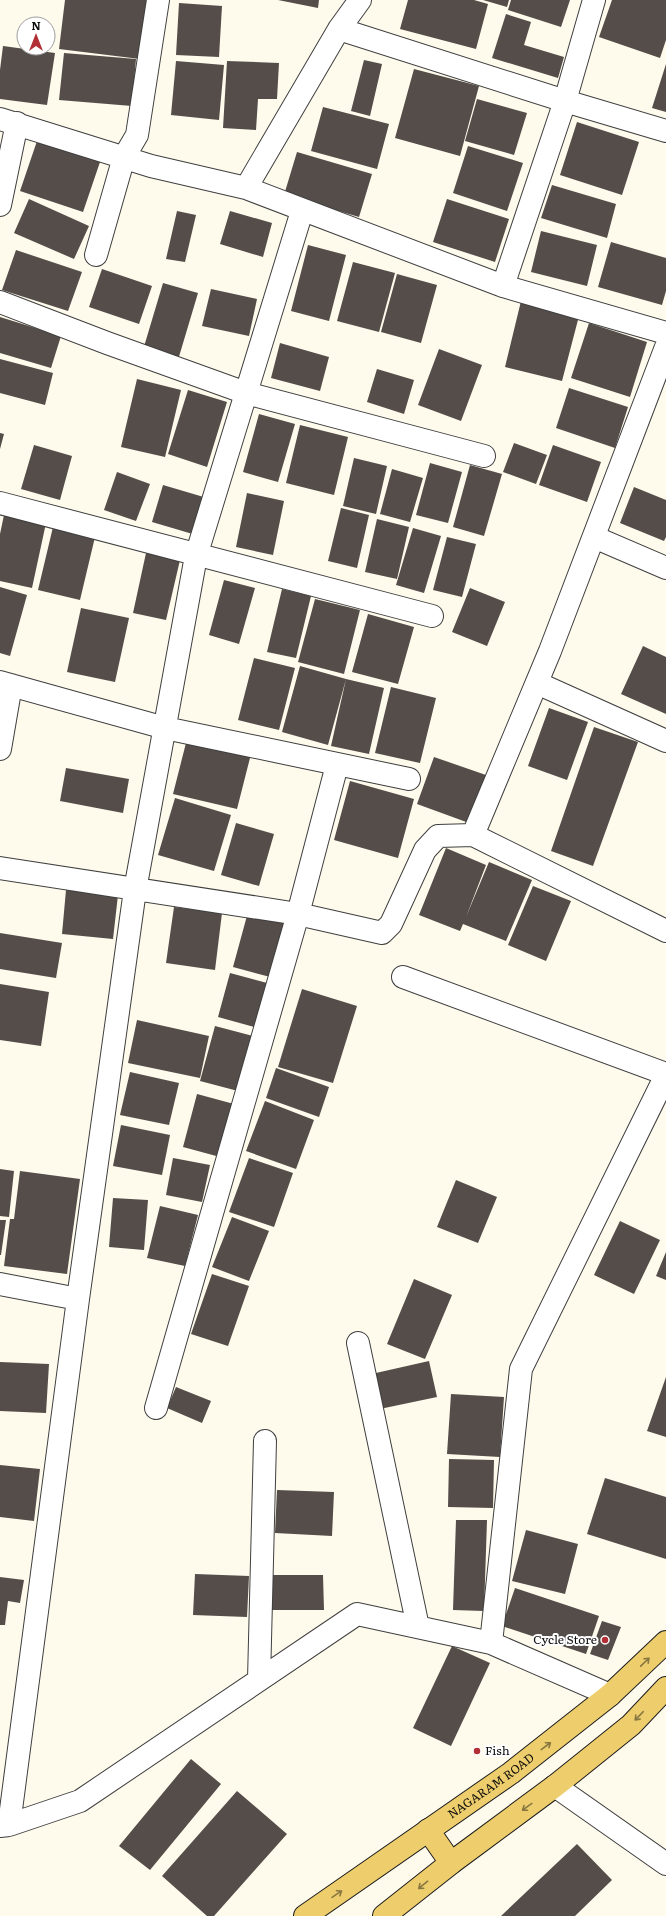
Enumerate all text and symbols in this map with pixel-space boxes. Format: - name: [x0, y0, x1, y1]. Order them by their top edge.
- north arrow: [16, 16, 56, 56]
- text: N: [31, 17, 41, 33]
- place label: Cycle Store: [533, 1630, 597, 1648]
- marker: Cycle Store: [600, 1635, 610, 1645]
- one-way arrow: [640, 1657, 650, 1667]
- one-way arrow: [634, 1711, 644, 1721]
- place label: Fish: [485, 1741, 510, 1759]
- one-way arrow: [540, 1742, 551, 1750]
- marker: Fish: [472, 1746, 482, 1756]
- street label: NAGARAM ROAD: [444, 1748, 538, 1822]
- one-way arrow: [522, 1803, 533, 1811]
- one-way arrow: [418, 1881, 429, 1889]
- one-way arrow: [331, 1890, 342, 1898]

